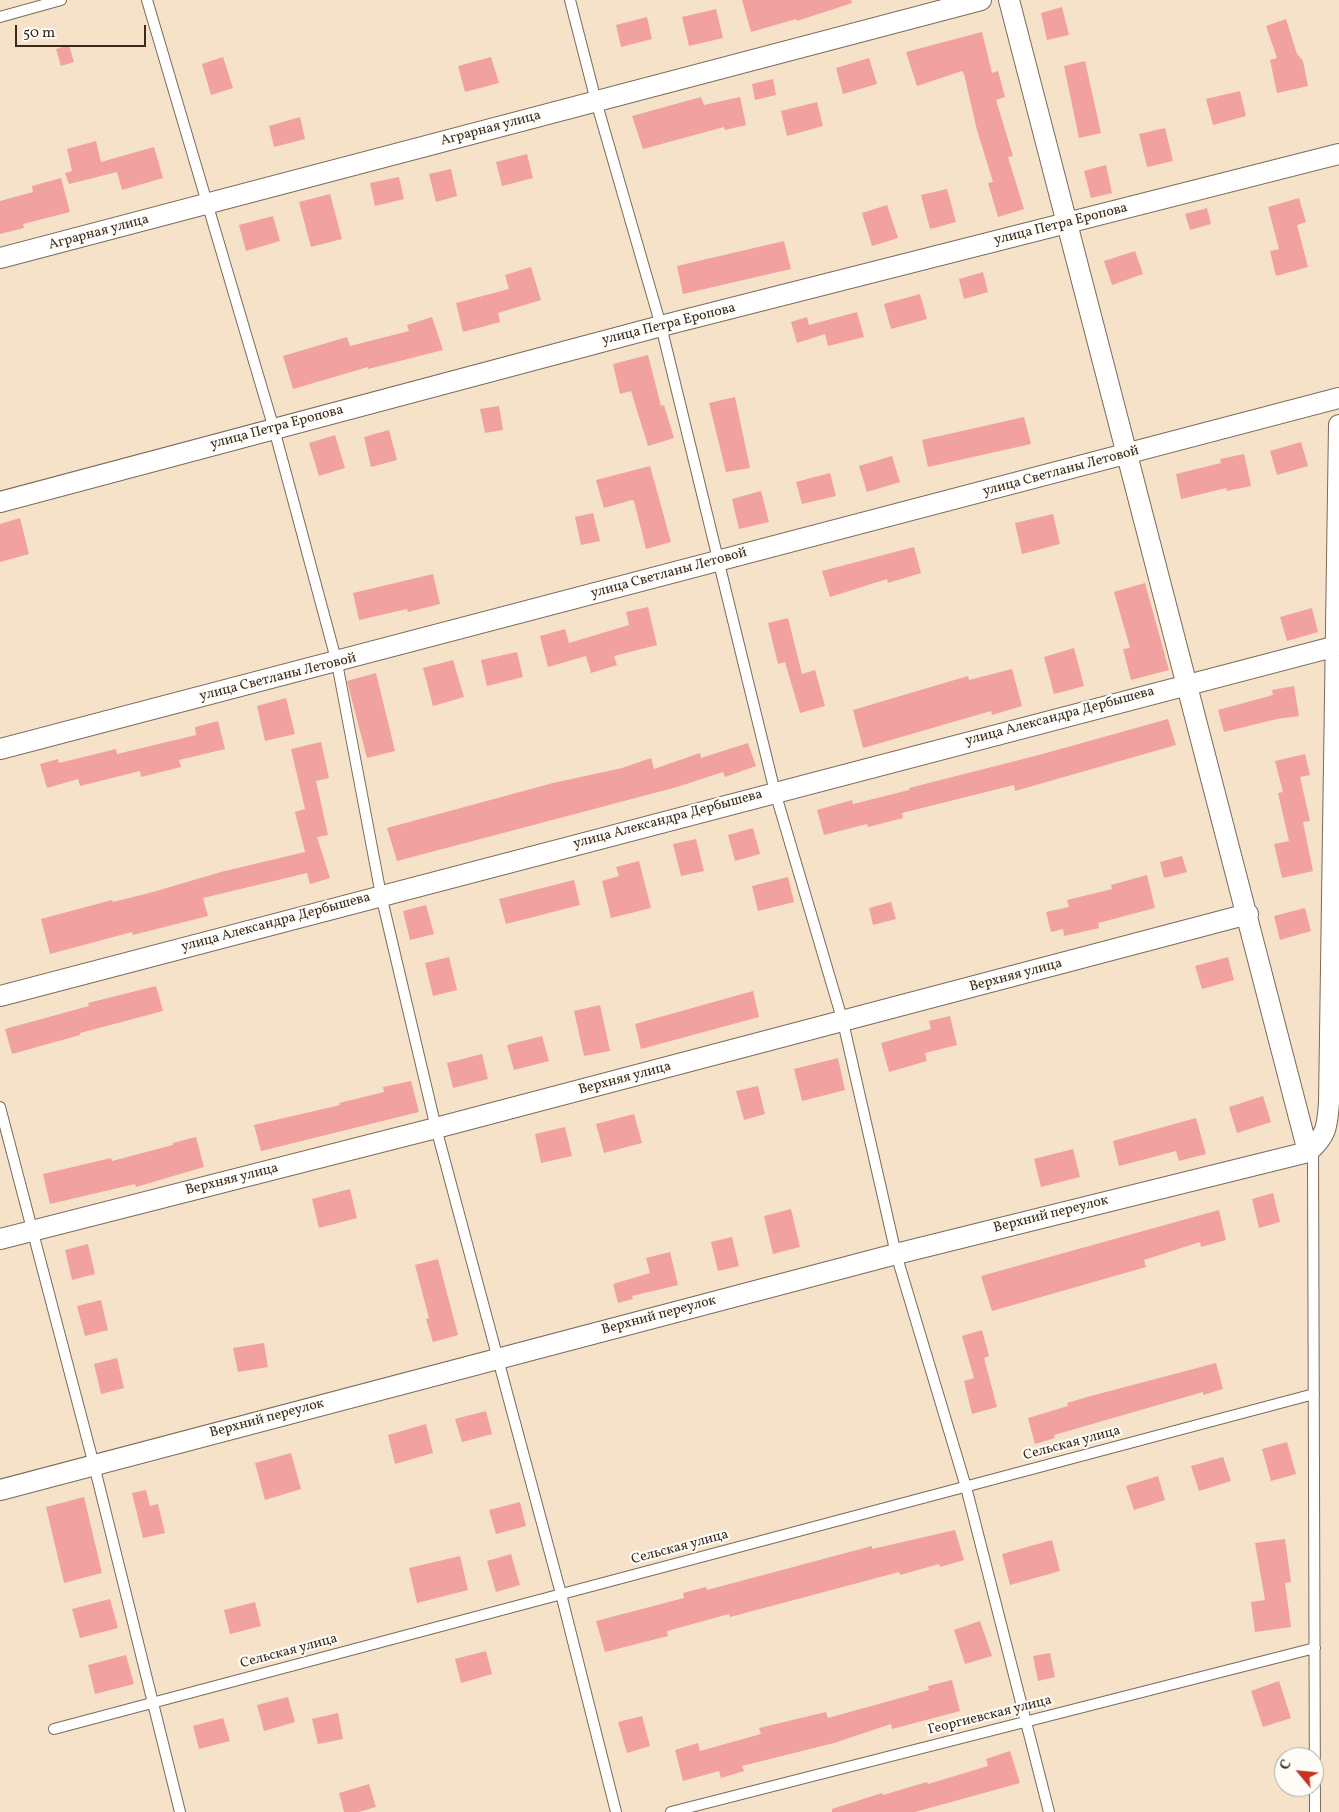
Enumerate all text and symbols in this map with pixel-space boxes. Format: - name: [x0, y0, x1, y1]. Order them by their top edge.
- scale bar: [18, 15, 149, 47]
- text: 50 m: [23, 23, 55, 44]
- street label: Аграрная улица: [439, 108, 543, 150]
- street label: улица Петра Еропова: [992, 200, 1130, 250]
- street label: Аграрная улица: [47, 212, 151, 254]
- street label: улица Петра Еропова: [600, 300, 738, 350]
- street label: улица Петра Еропова: [209, 402, 345, 454]
- street label: улица Светланы Летовой: [981, 443, 1141, 501]
- street label: улица Светланы Летовой: [589, 545, 749, 603]
- street label: улица Светланы Летовой: [198, 650, 358, 706]
- street label: улица Александра Дербышева: [964, 684, 1156, 750]
- street label: улица Александра Дербышева: [572, 787, 764, 853]
- street label: улица Александра Дербышева: [180, 890, 372, 956]
- street label: Верхняя улица: [968, 956, 1064, 996]
- street label: Верхняя улица: [577, 1059, 673, 1099]
- street label: Верхняя улица: [184, 1160, 280, 1200]
- street label: Верхний переулок: [992, 1193, 1110, 1237]
- street label: Верхний переулок: [600, 1293, 718, 1339]
- street label: Верхний переулок: [208, 1396, 326, 1442]
- street label: Сельская улица: [1022, 1423, 1122, 1465]
- street label: Сельская улица: [630, 1527, 730, 1569]
- street label: Сельская улица: [239, 1631, 339, 1673]
- street label: Георгиевская улица: [926, 1692, 1054, 1740]
- north arrow: [1274, 1747, 1324, 1797]
- text: С: [1276, 1757, 1297, 1774]

